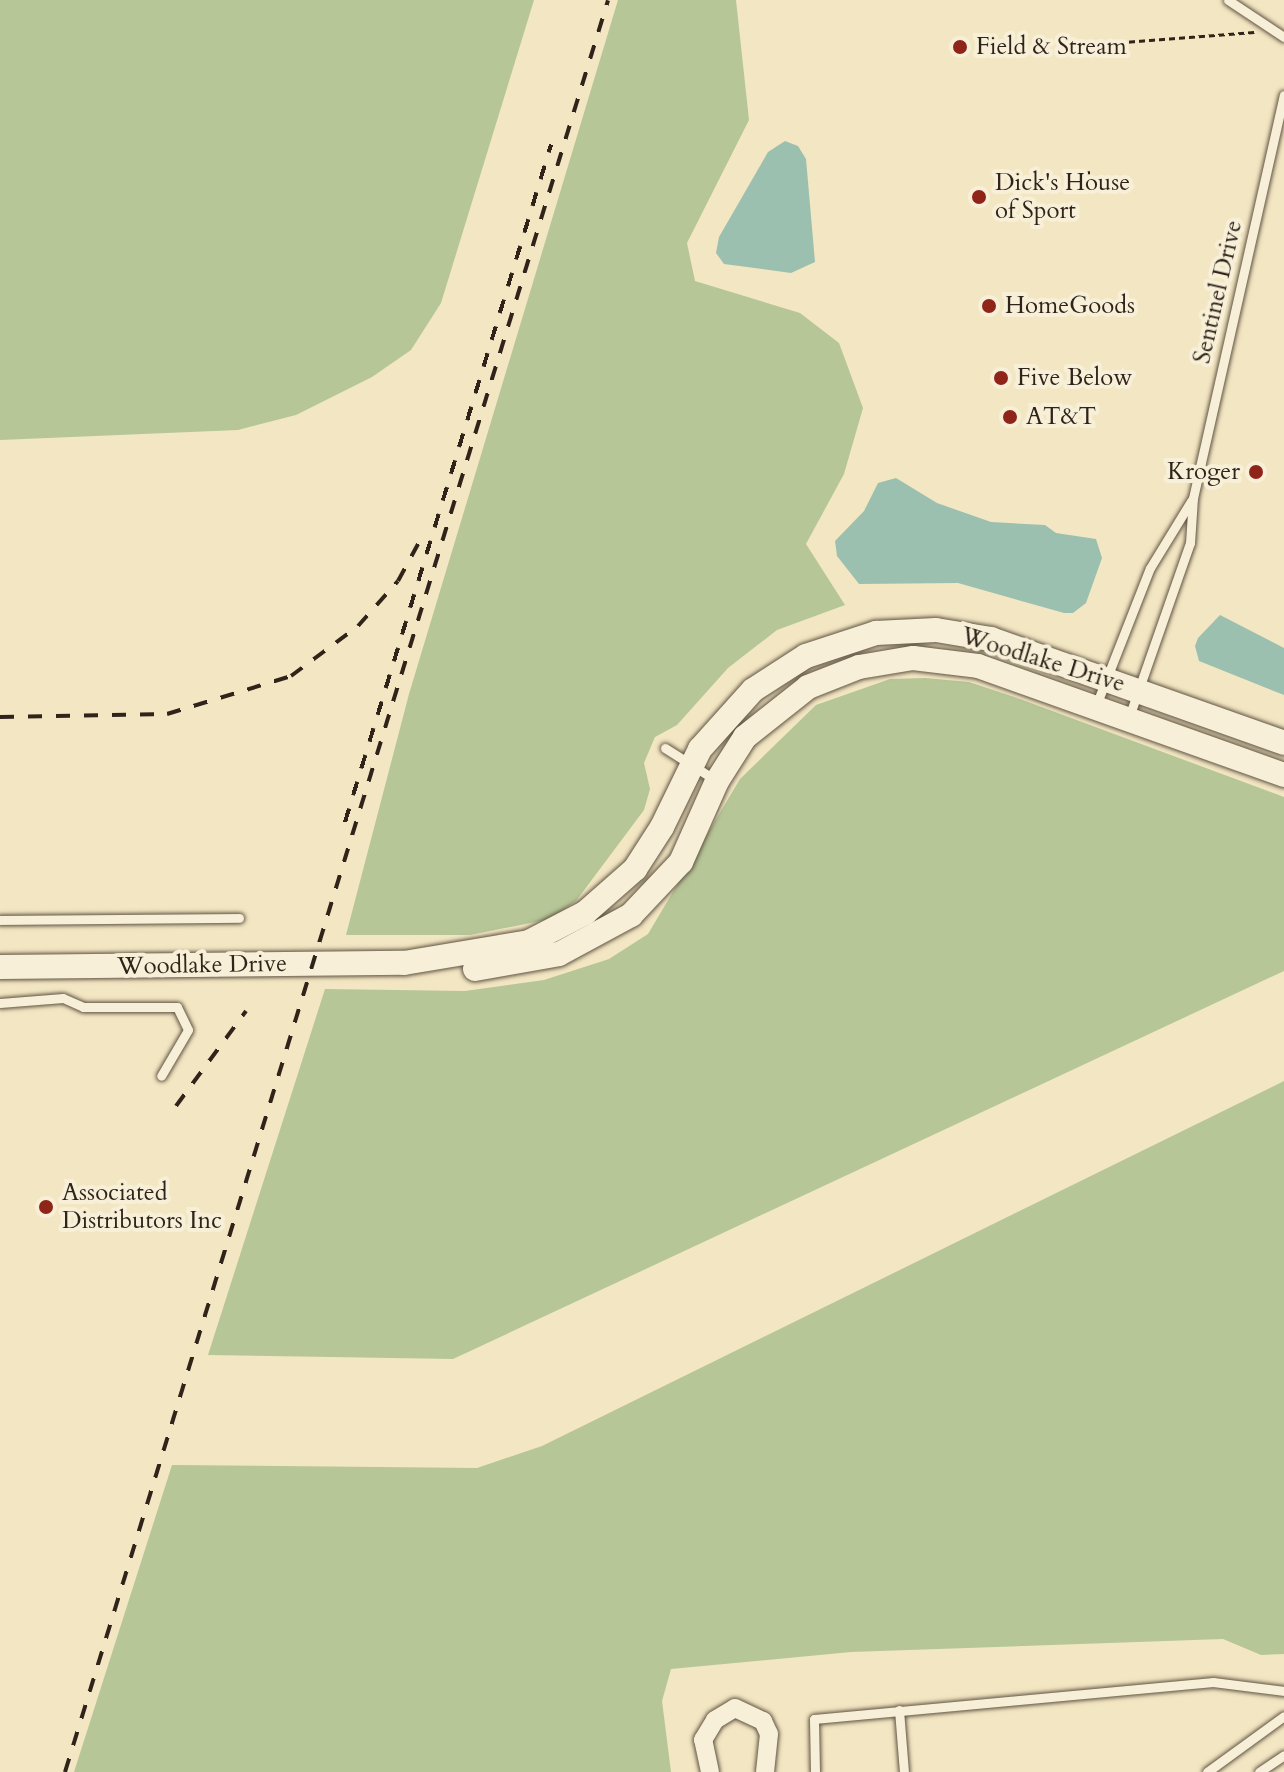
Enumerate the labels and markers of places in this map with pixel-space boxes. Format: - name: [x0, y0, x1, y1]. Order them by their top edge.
- place label: Field & Stream: [976, 33, 1127, 61]
- marker: Field & Stream: [951, 38, 969, 56]
- place label: Dick's House of Sport: [995, 169, 1130, 225]
- marker: Dick's House of Sport: [970, 188, 988, 206]
- place label: HomeGoods: [1005, 292, 1135, 320]
- marker: HomeGoods: [980, 297, 998, 315]
- place label: Five Below: [1017, 364, 1132, 392]
- marker: Five Below: [992, 369, 1010, 387]
- place label: AT&T: [1026, 403, 1096, 431]
- marker: AT&T: [1001, 408, 1019, 426]
- place label: Kroger: [1167, 458, 1240, 486]
- marker: Kroger: [1247, 463, 1265, 481]
- place label: Associated Distributors Inc: [62, 1179, 222, 1235]
- marker: Associated Distributors Inc: [37, 1198, 55, 1216]

